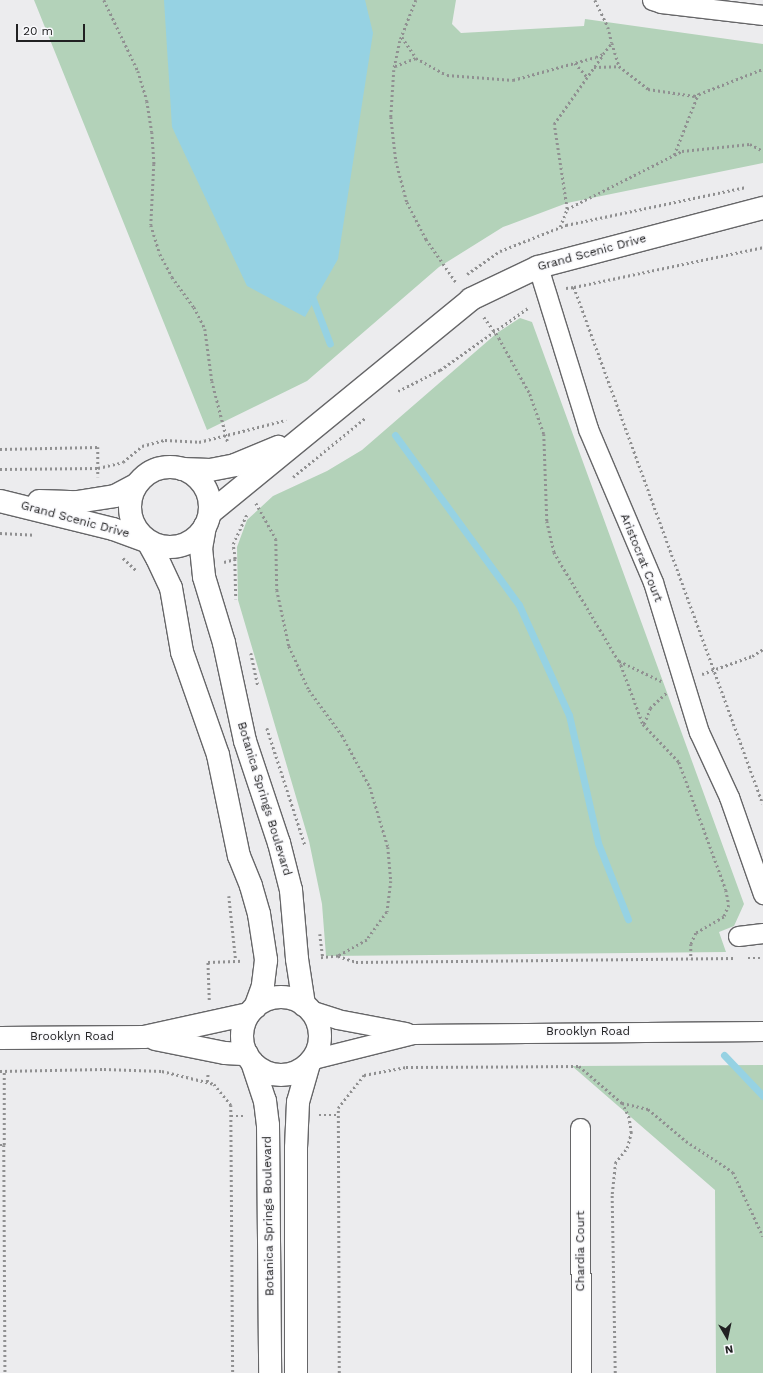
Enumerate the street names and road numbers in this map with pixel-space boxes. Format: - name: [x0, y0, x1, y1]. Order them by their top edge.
- street label: Grand Scenic Drive: [536, 232, 648, 274]
- street label: Grand Scenic Drive: [19, 499, 131, 541]
- street label: Aristocrat Court: [617, 512, 665, 604]
- street label: Botanica Springs Boulevard: [234, 720, 294, 878]
- street label: Brooklyn Road: [546, 1025, 630, 1039]
- street label: Brooklyn Road: [30, 1030, 114, 1044]
- street label: Botanica Springs Boulevard: [260, 1136, 278, 1296]
- street label: Chardia Court: [574, 1210, 588, 1292]

